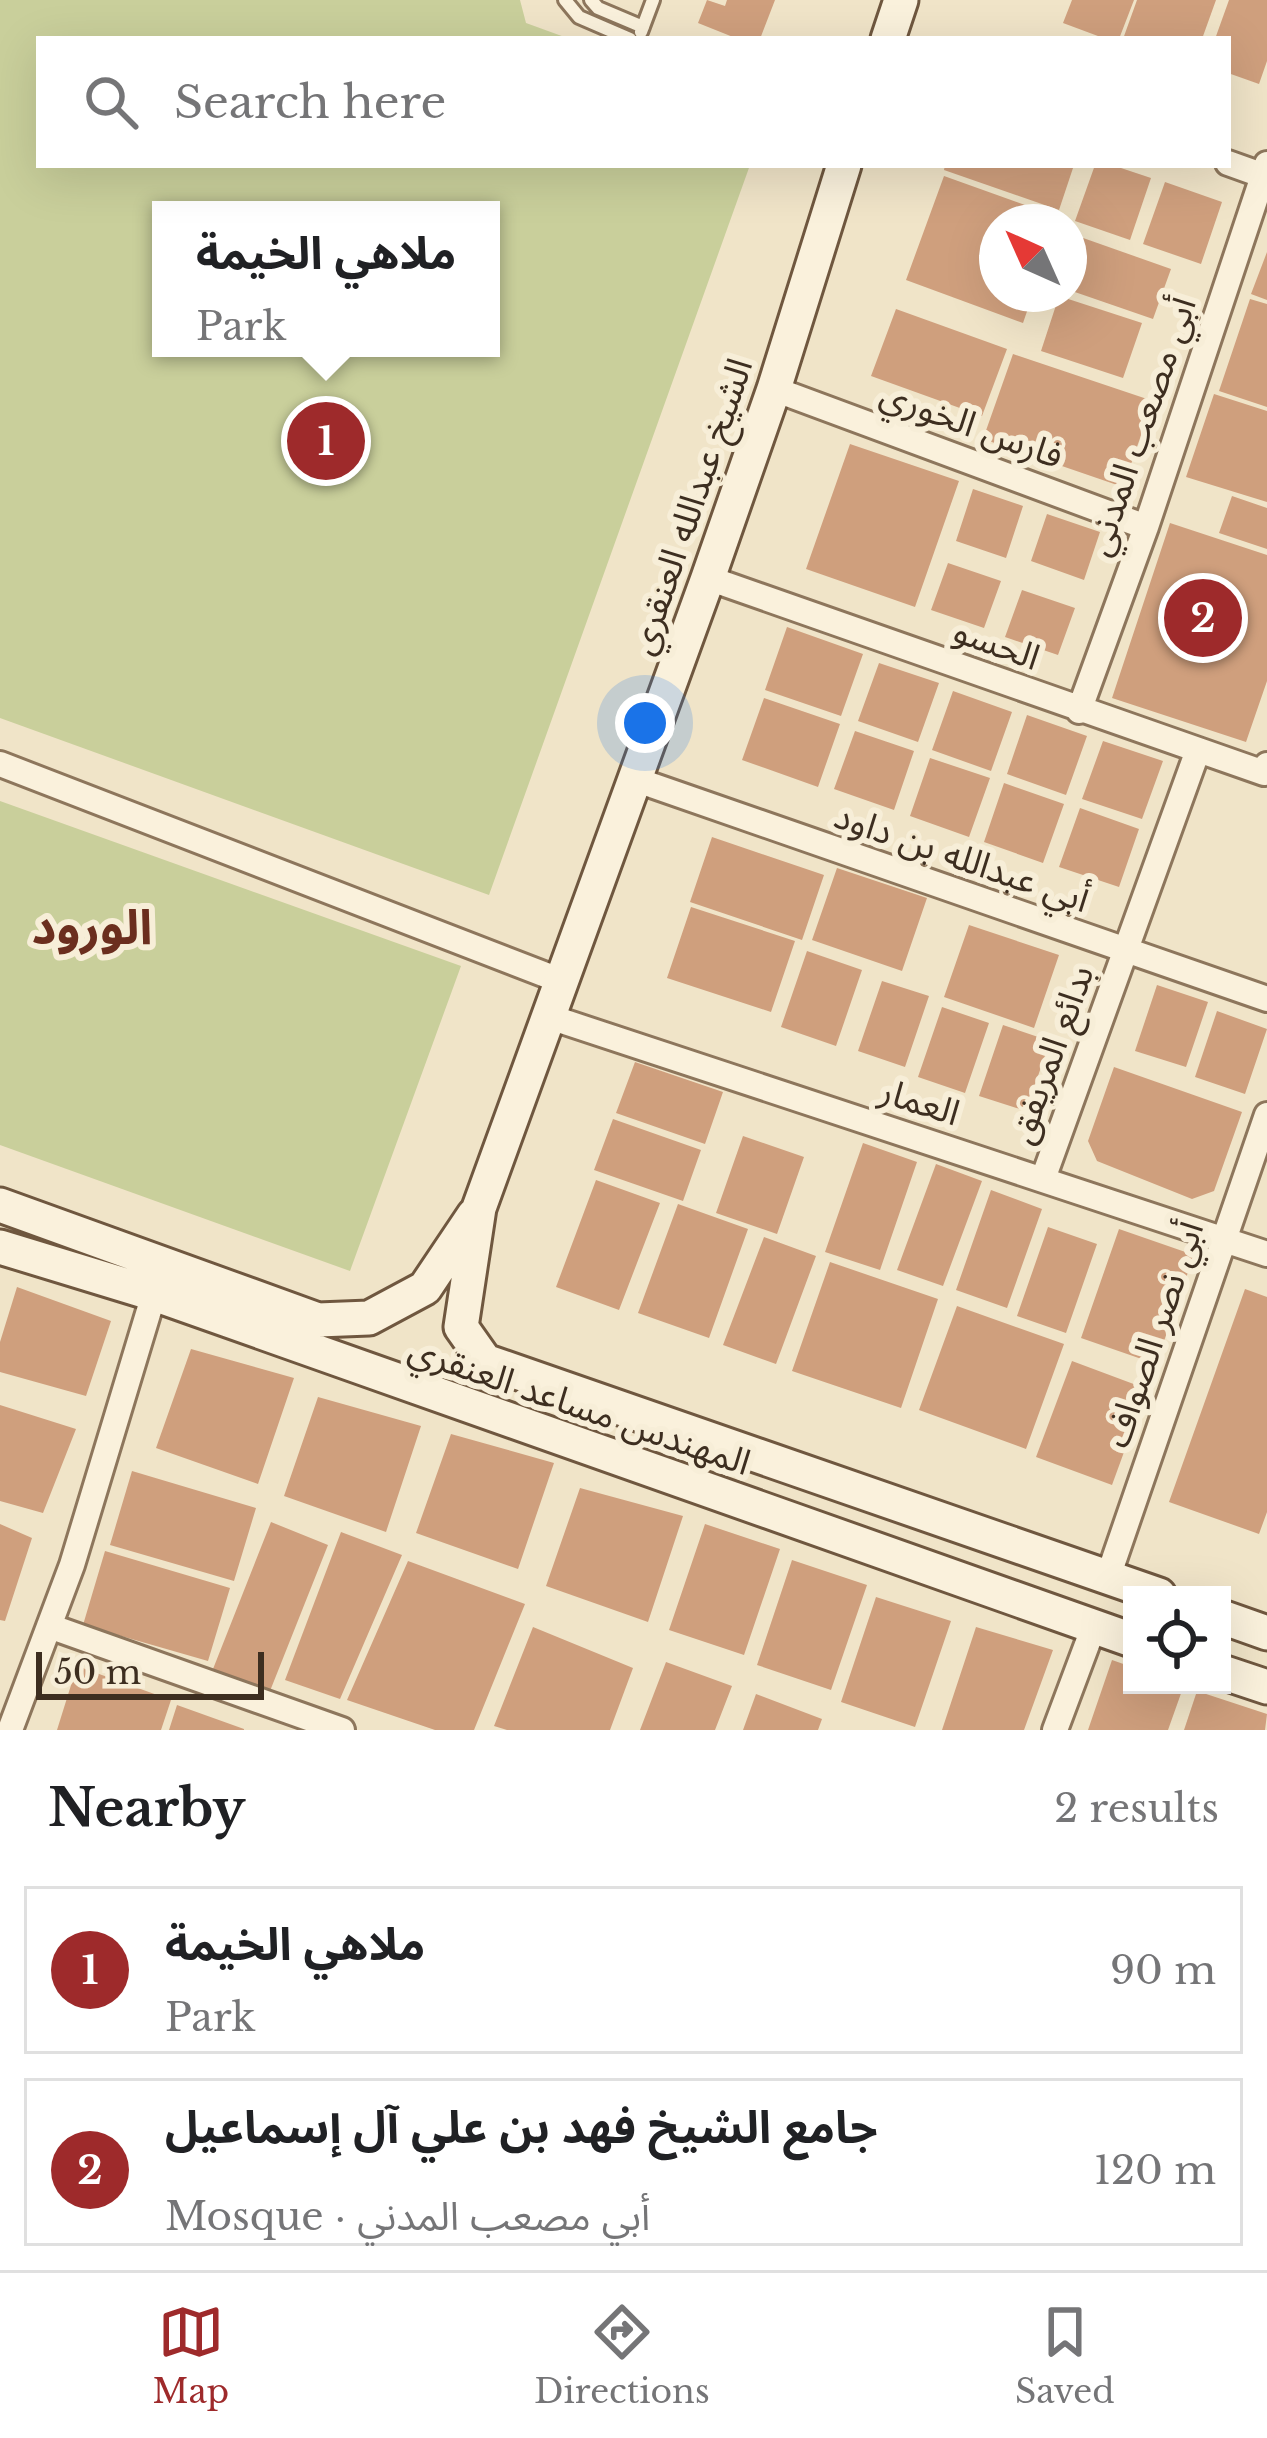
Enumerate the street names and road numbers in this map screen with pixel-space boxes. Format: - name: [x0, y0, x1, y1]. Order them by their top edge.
- street label: أبي مصعب المدني: [1075, 291, 1211, 563]
- street label: الشيخ عبدالله العنقري: [619, 352, 767, 662]
- street label: فارس الخوري: [873, 371, 1069, 483]
- street label: الحسو: [948, 607, 1046, 680]
- street label: أبي عبدالله بن داود: [827, 793, 1095, 927]
- street label: بدائع المريفق: [997, 959, 1107, 1151]
- street label: العمار: [873, 1067, 965, 1135]
- street label: أبي نصر الصواف: [1094, 1215, 1218, 1455]
- street label: المهندس مساعد العنقري: [401, 1326, 757, 1490]

